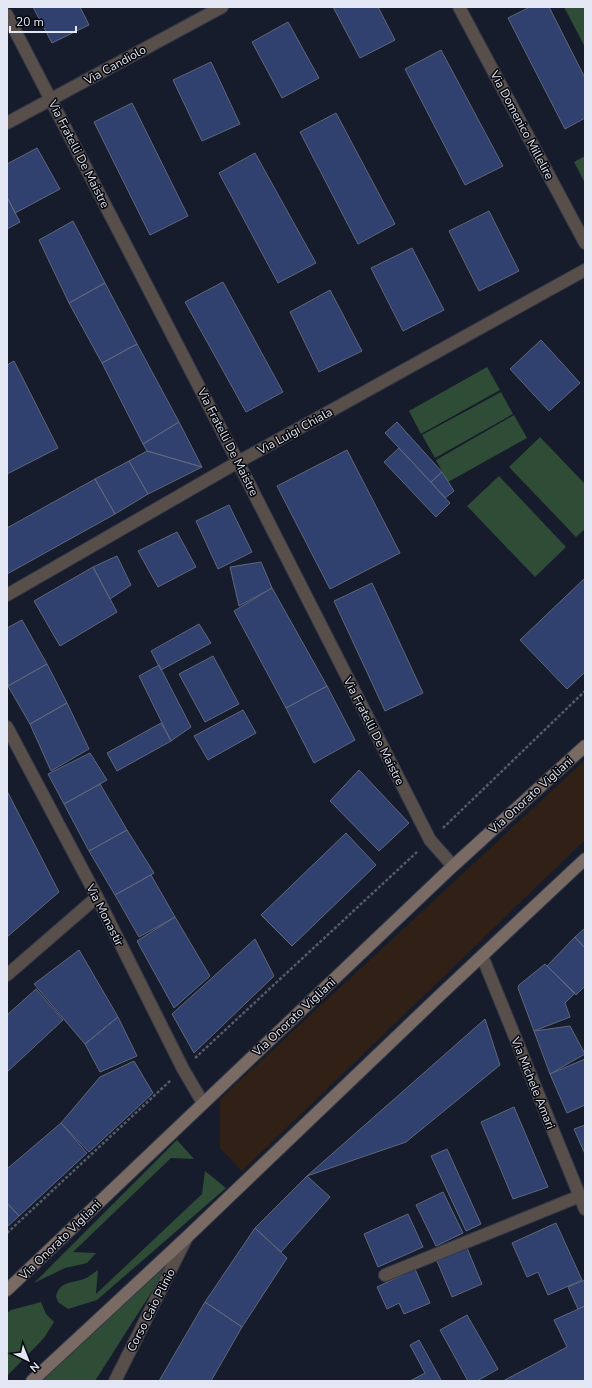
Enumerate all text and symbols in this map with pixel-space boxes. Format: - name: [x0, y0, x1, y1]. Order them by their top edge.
- scale bar: [10, 8, 76, 34]
- text: 20 m: [16, 14, 44, 30]
- street label: Via Candiolo: [80, 41, 149, 89]
- street label: Via Domenico Millelire: [486, 67, 557, 182]
- street label: Via Fratelli De Maistre: [44, 96, 113, 211]
- street label: Via Fratelli De Maistre: [193, 384, 262, 499]
- street label: Via Luigi Chiala: [254, 404, 335, 459]
- street label: Via Fratelli De Maistre: [339, 673, 408, 788]
- street label: Via Onorato Vigliani: [485, 753, 577, 838]
- street label: Via Monastir: [82, 880, 128, 949]
- street label: Via Onorato Vigliani: [248, 974, 339, 1060]
- street label: Via Michele Amari: [507, 1034, 559, 1131]
- street label: Via Onorato Vigliani: [15, 1197, 104, 1284]
- street label: Corso Caio Plinio: [123, 1266, 179, 1354]
- north arrow: [8, 1340, 48, 1380]
- text: N: [26, 1359, 43, 1375]

